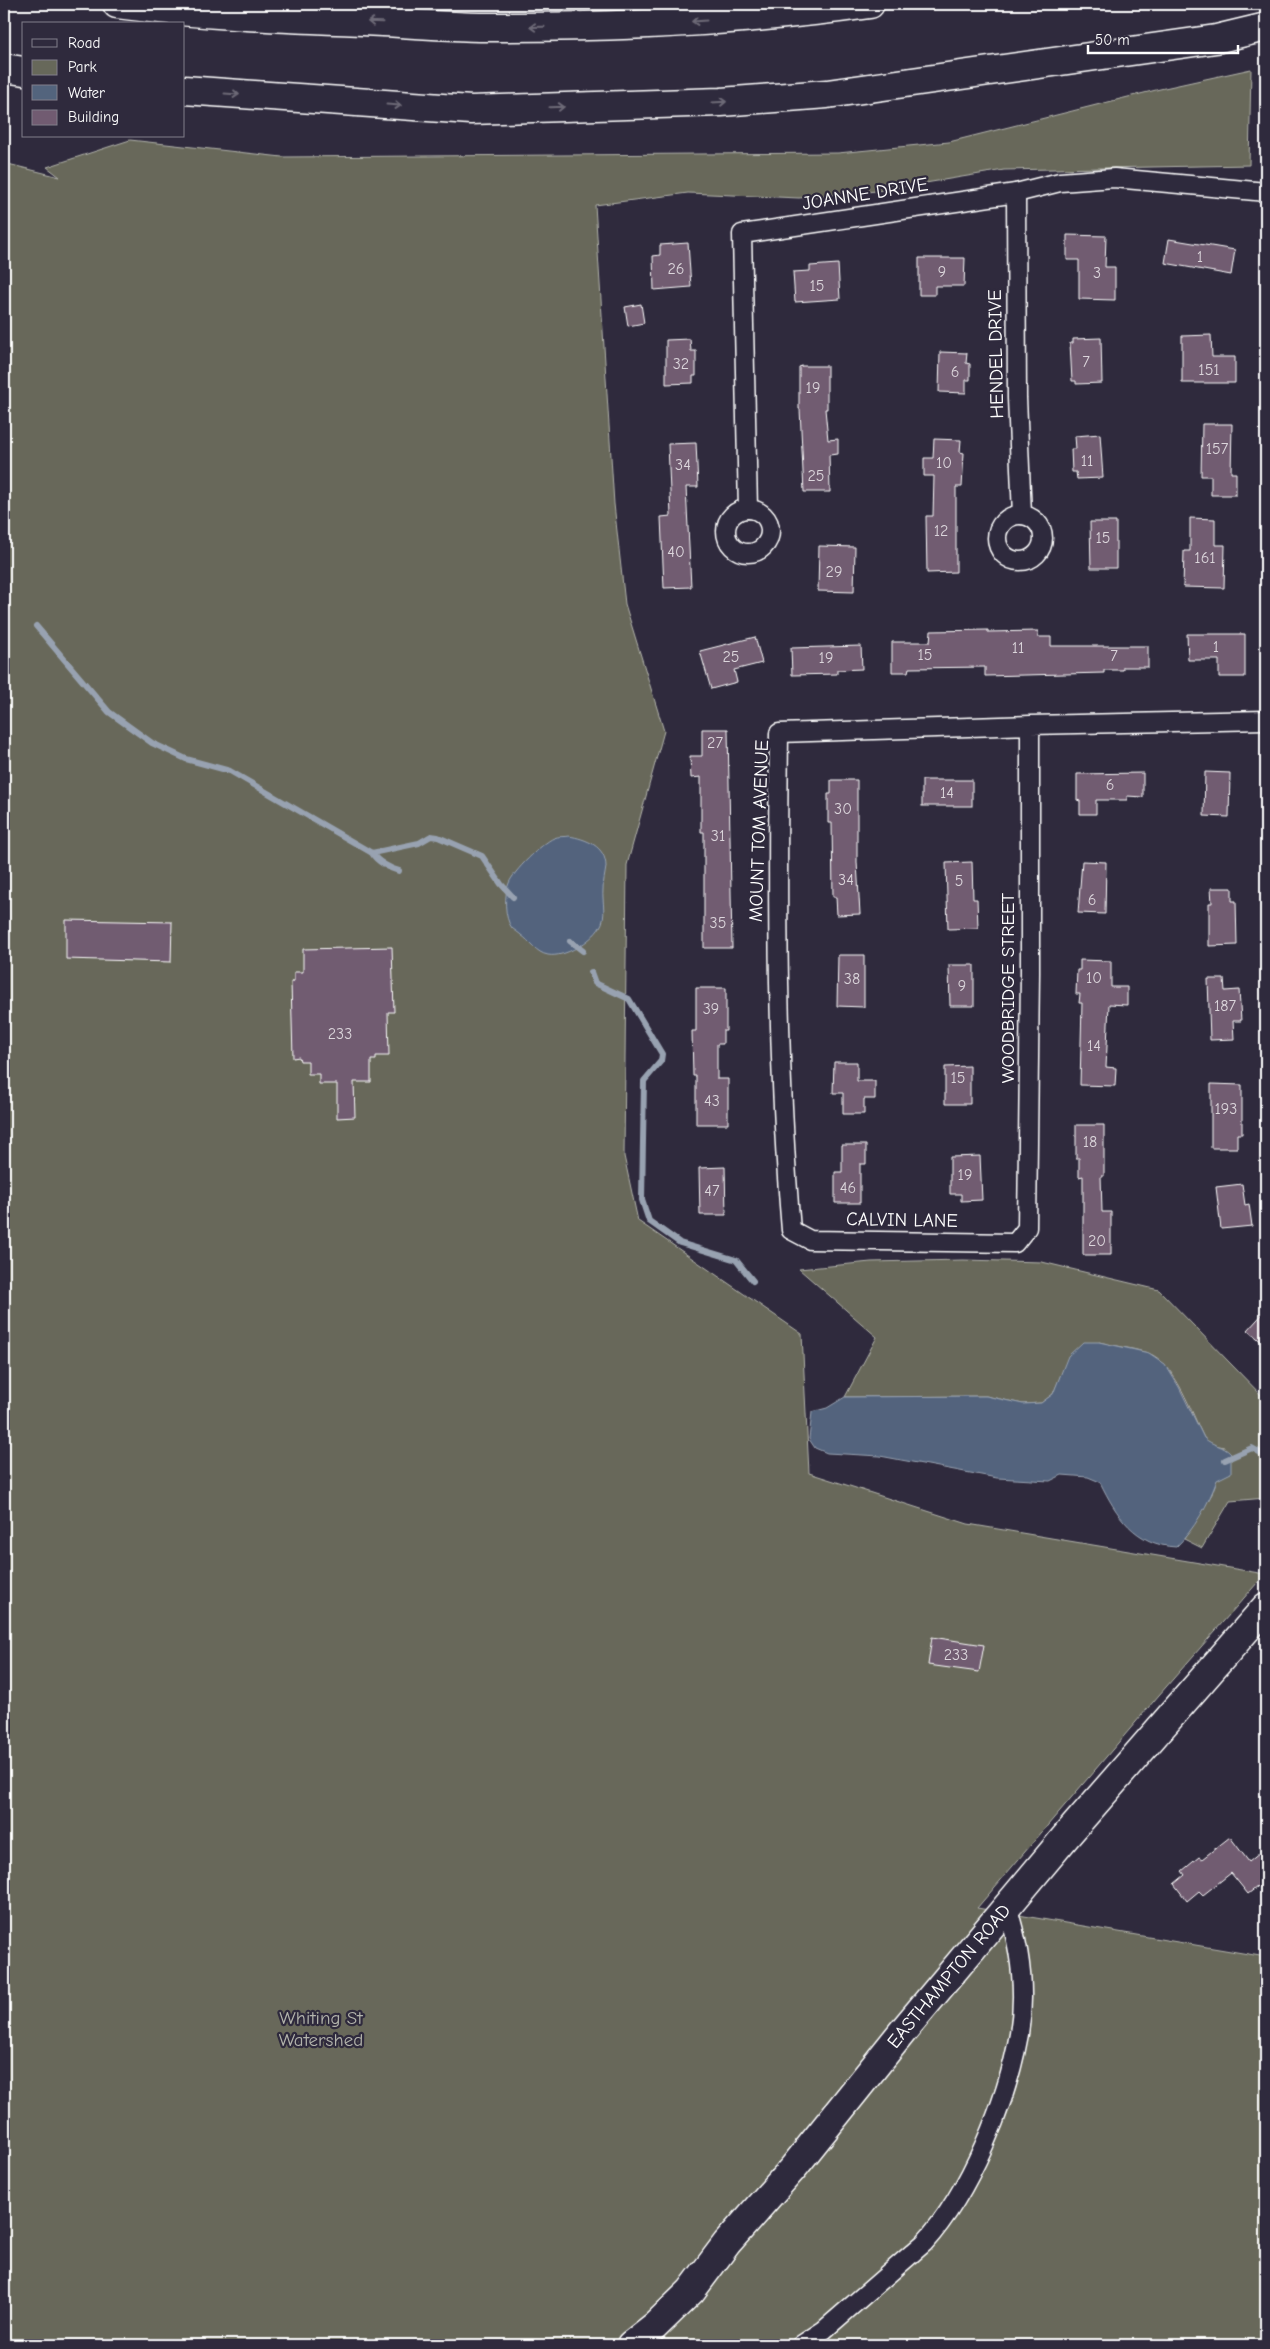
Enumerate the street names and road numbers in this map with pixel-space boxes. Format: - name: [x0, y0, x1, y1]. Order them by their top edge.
- street label: JOANNE DRIVE: [801, 173, 929, 215]
- street label: HENDEL DRIVE: [984, 289, 1008, 419]
- street label: MOUNT TOM AVENUE: [745, 740, 773, 922]
- street label: WOODBRIDGE STREET: [997, 893, 1019, 1083]
- street label: CALVIN LANE: [846, 1208, 958, 1232]
- street label: EASTHAMPTON ROAD: [883, 1900, 1015, 2053]

